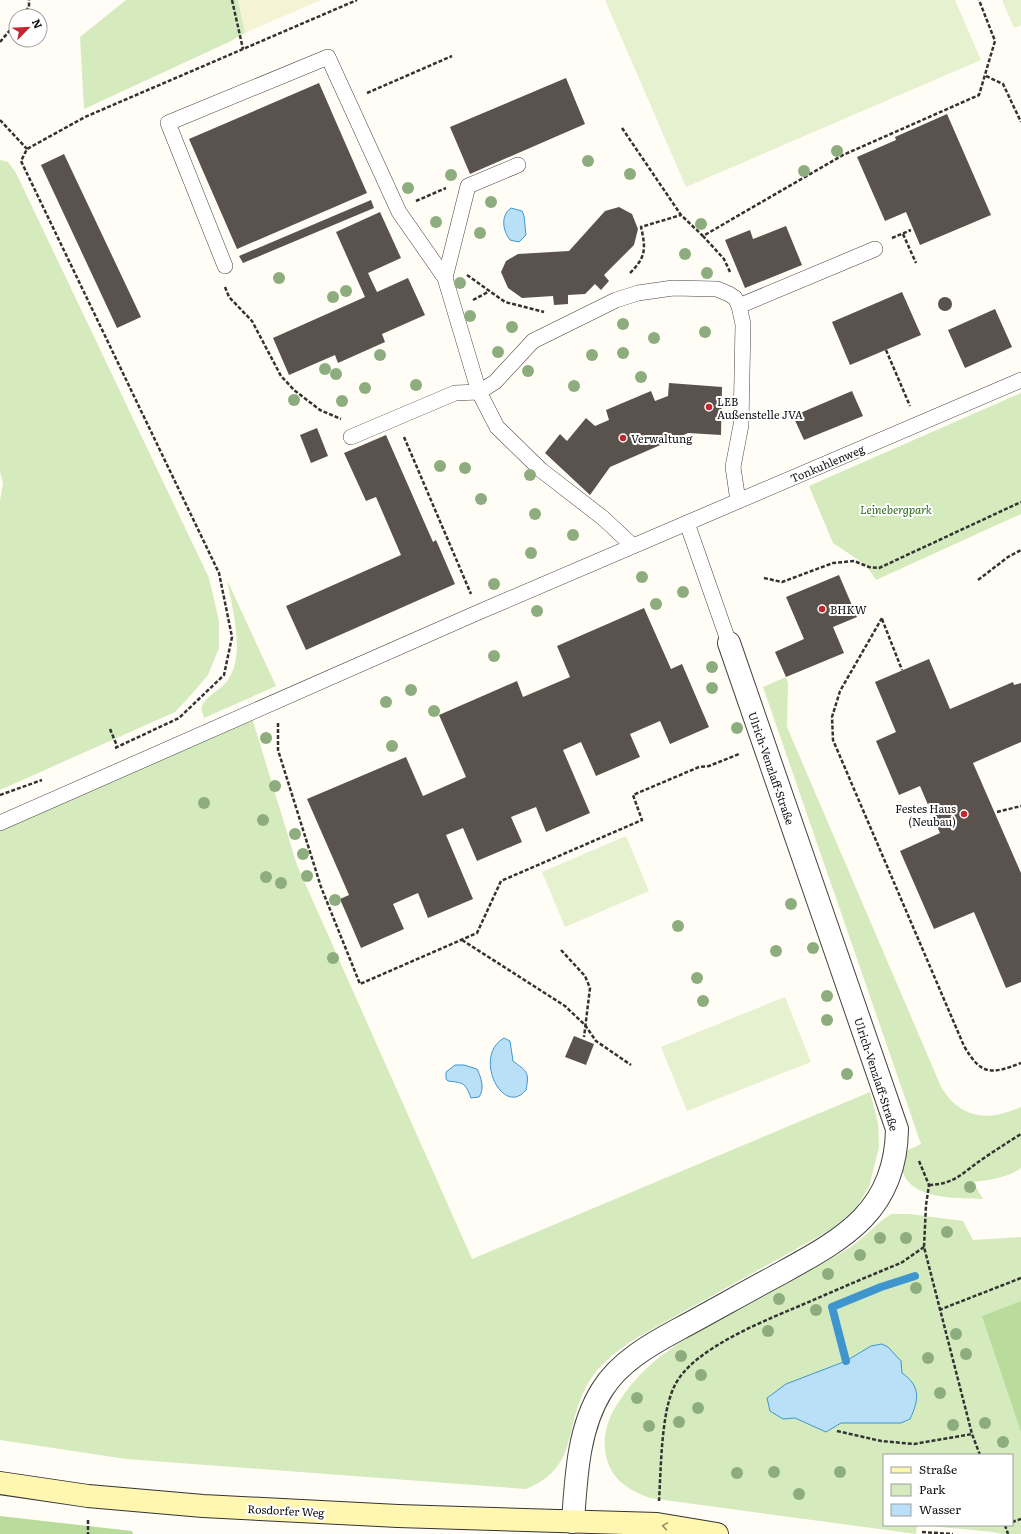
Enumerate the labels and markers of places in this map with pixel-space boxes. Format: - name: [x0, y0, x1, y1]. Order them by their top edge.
- place label: LEB Außenstelle JVA: [717, 393, 803, 422]
- marker: LEB Außenstelle JVA: [704, 402, 714, 412]
- place label: Verwaltung: [631, 430, 693, 446]
- marker: Verwaltung: [618, 433, 628, 443]
- place label: BHKW: [830, 601, 867, 617]
- marker: BHKW: [817, 604, 827, 614]
- place label: Festes Haus (Neubau): [895, 800, 956, 829]
- marker: Festes Haus (Neubau): [959, 809, 969, 819]

